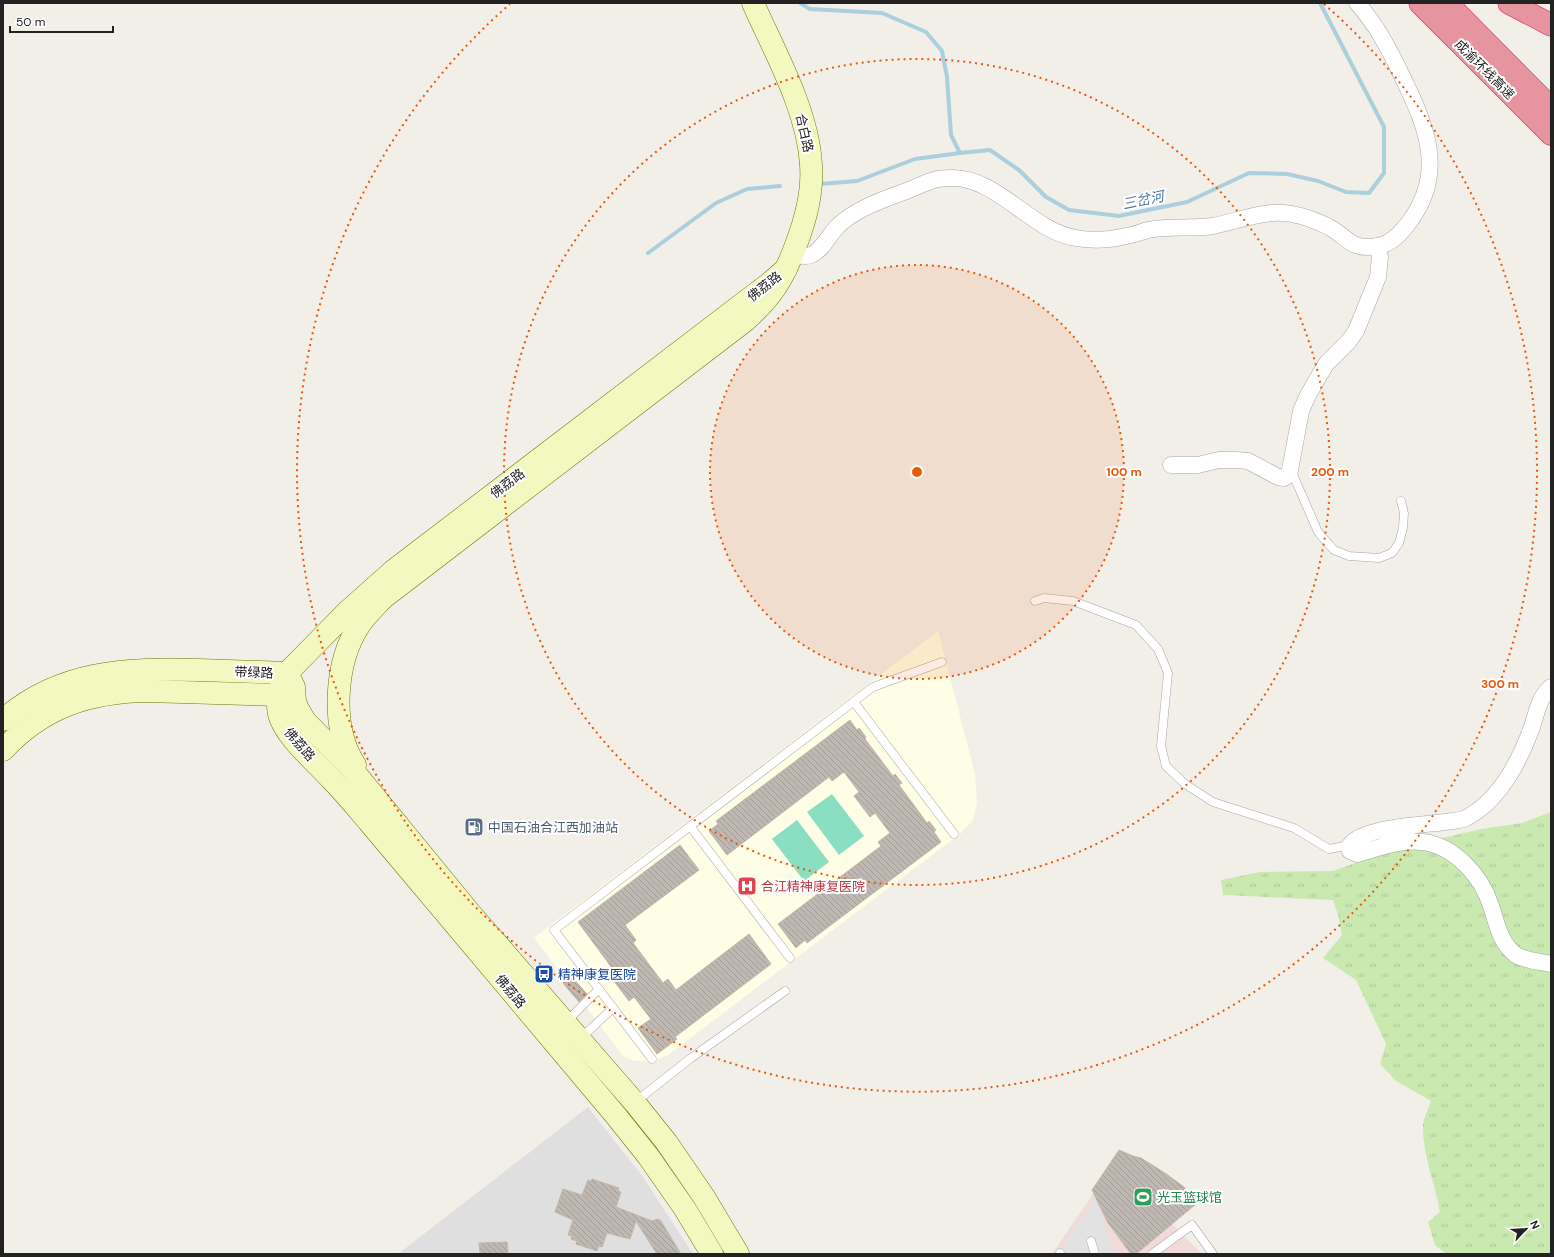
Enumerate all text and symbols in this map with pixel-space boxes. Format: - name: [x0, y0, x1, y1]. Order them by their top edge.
- scale bar: [10, 8, 113, 34]
- text: 50 m: [16, 14, 45, 30]
- street label: 成渝环线高速: [1451, 36, 1518, 103]
- street label: 合白路: [792, 112, 817, 154]
- water label: 三岔河: [1121, 186, 1168, 213]
- street label: 佛荔路: [744, 268, 785, 305]
- text: 100 m: [1106, 464, 1142, 480]
- text: 200 m: [1311, 464, 1349, 480]
- street label: 佛荔路: [487, 465, 528, 502]
- centre of rings: [910, 465, 924, 479]
- street label: 带绿路: [234, 663, 274, 682]
- text: 300 m: [1481, 676, 1519, 692]
- street label: 佛荔路: [280, 724, 319, 765]
- fuel station icon: 中国石油合江西加油站: [463, 816, 485, 838]
- place label: 中国石油合江西加油站: [488, 819, 618, 836]
- hospital icon: 合江精神康复医院: [736, 875, 758, 897]
- place label: 合江精神康复医院: [761, 878, 865, 895]
- bus stop icon: 精神康复医院: [533, 963, 555, 985]
- place label: 精神康复医院: [558, 966, 636, 983]
- street label: 佛荔路: [492, 971, 530, 1012]
- sports icon: 光玉篮球馆: [1132, 1186, 1154, 1208]
- place label: 光玉篮球馆: [1157, 1189, 1222, 1206]
- north arrow: [1506, 1209, 1546, 1249]
- text: N: [1527, 1218, 1543, 1231]

